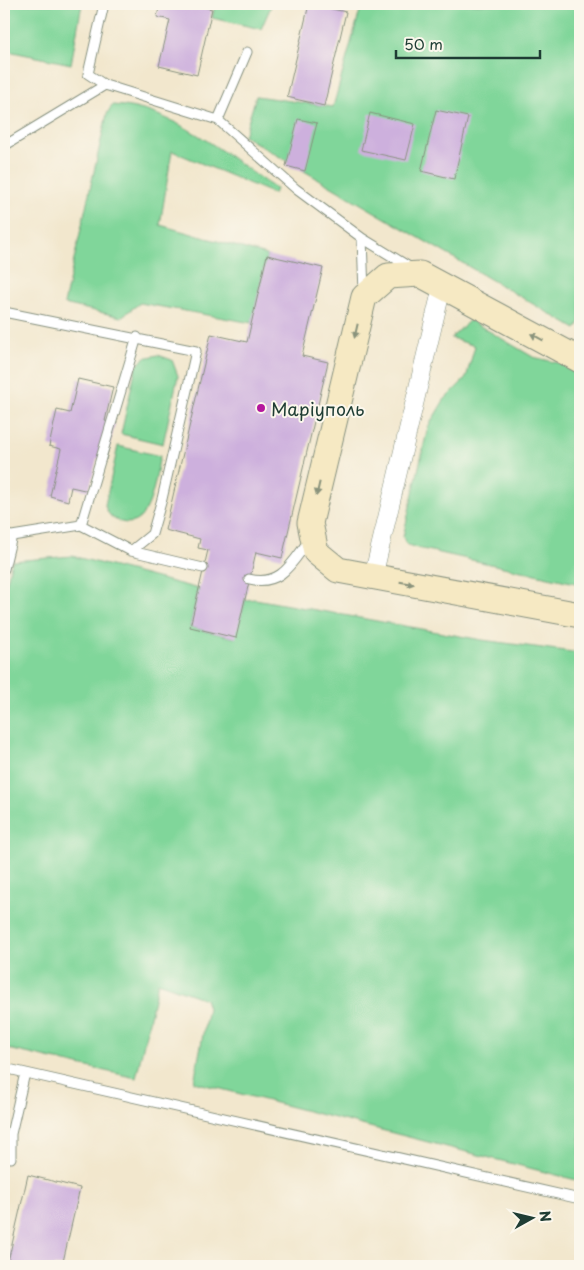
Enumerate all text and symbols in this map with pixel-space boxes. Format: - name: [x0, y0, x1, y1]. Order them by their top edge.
- scale bar: [396, 28, 540, 60]
- text: 50 m: [404, 32, 443, 55]
- one-way arrow: [352, 324, 360, 339]
- one-way arrow: [530, 333, 545, 341]
- place label: Маріуполь: [271, 395, 364, 422]
- marker: Маріуполь: [255, 402, 267, 414]
- one-way arrow: [314, 482, 322, 497]
- one-way arrow: [399, 580, 415, 588]
- north arrow: [506, 1192, 556, 1242]
- text: N: [534, 1209, 557, 1223]

